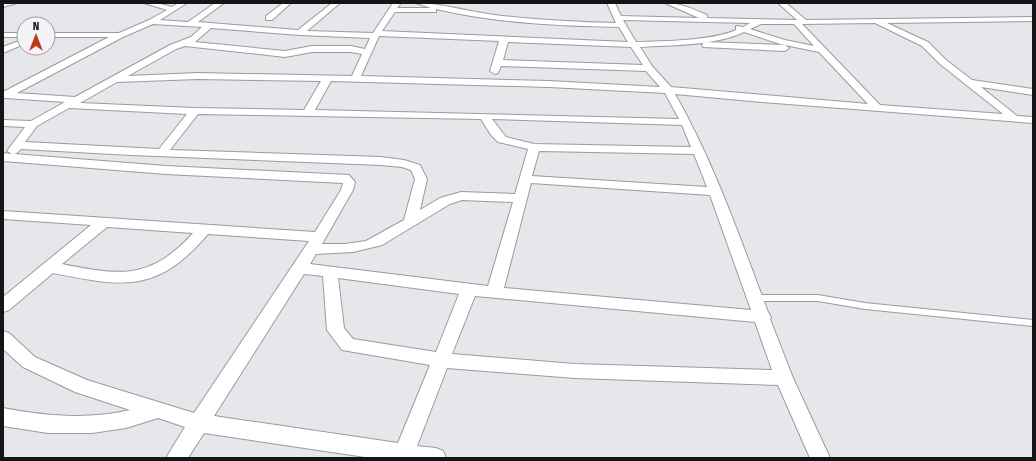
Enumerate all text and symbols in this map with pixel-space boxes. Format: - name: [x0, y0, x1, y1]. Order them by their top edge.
- north arrow: [16, 16, 56, 56]
- text: N: [33, 20, 39, 33]

